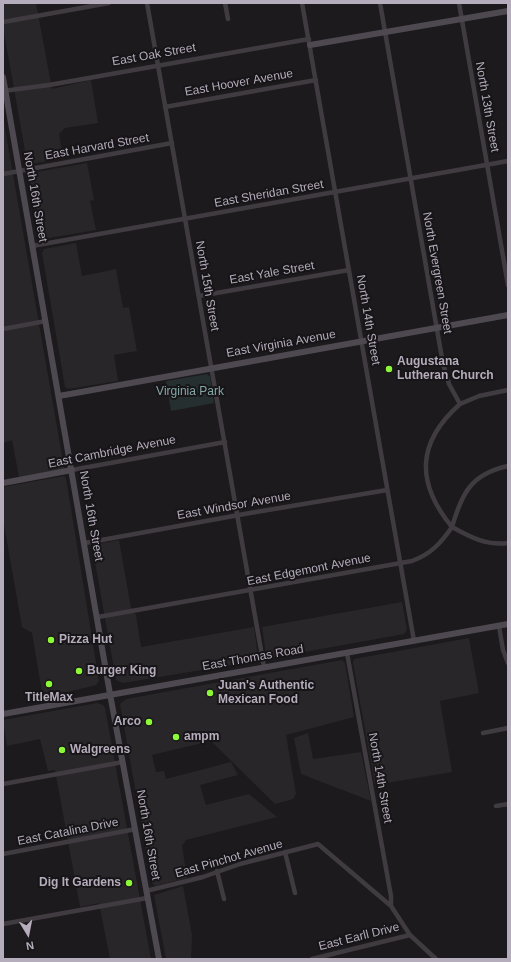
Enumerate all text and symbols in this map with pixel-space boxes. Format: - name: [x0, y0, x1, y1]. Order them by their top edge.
- street label: East Oak Street: [111, 41, 197, 69]
- street label: North 13th Street: [472, 61, 502, 153]
- street label: East Hoover Avenue: [184, 66, 294, 100]
- street label: East Harvard Street: [44, 131, 150, 163]
- street label: North 16th Street: [20, 151, 50, 243]
- street label: East Sheridan Street: [213, 177, 325, 211]
- street label: North Evergreen Street: [419, 211, 455, 335]
- street label: North 15th Street: [192, 240, 222, 332]
- street label: East Yale Street: [228, 258, 316, 288]
- street label: North 14th Street: [353, 274, 383, 366]
- street label: East Virginia Avenue: [225, 327, 337, 361]
- place label: Augustana Lutheran Church: [397, 355, 494, 383]
- marker: Augustana Lutheran Church: [384, 364, 394, 374]
- park label: Virginia Park: [156, 385, 224, 399]
- street label: East Cambridge Avenue: [47, 433, 177, 471]
- street label: North 16th Street: [76, 470, 106, 562]
- street label: East Windsor Avenue: [176, 489, 292, 523]
- street label: East Edgemont Avenue: [246, 551, 372, 589]
- place label: Pizza Hut: [59, 633, 112, 647]
- marker: Pizza Hut: [46, 635, 56, 645]
- street label: East Thomas Road: [201, 642, 305, 674]
- place label: Burger King: [87, 664, 156, 678]
- marker: Burger King: [74, 666, 84, 676]
- marker: TitleMax: [44, 679, 54, 689]
- place label: Juan's Authentic Mexican Food: [218, 679, 314, 707]
- marker: Juan's Authentic Mexican Food: [205, 688, 215, 698]
- place label: TitleMax: [25, 691, 73, 705]
- place label: Arco: [114, 715, 141, 729]
- marker: Arco: [144, 717, 154, 727]
- place label: ampm: [184, 730, 219, 744]
- marker: ampm: [171, 732, 181, 742]
- street label: North 14th Street: [365, 732, 395, 824]
- place label: Walgreens: [70, 743, 130, 757]
- marker: Walgreens: [57, 745, 67, 755]
- street label: North 16th Street: [133, 789, 163, 881]
- street label: East Catalina Drive: [16, 815, 120, 849]
- street label: East Pinchot Avenue: [174, 837, 284, 881]
- place label: Dig It Gardens: [39, 876, 121, 890]
- marker: Dig It Gardens: [124, 878, 134, 888]
- north arrow: [8, 914, 48, 954]
- street label: East Earll Drive: [317, 920, 401, 954]
- text: N: [25, 939, 35, 952]

